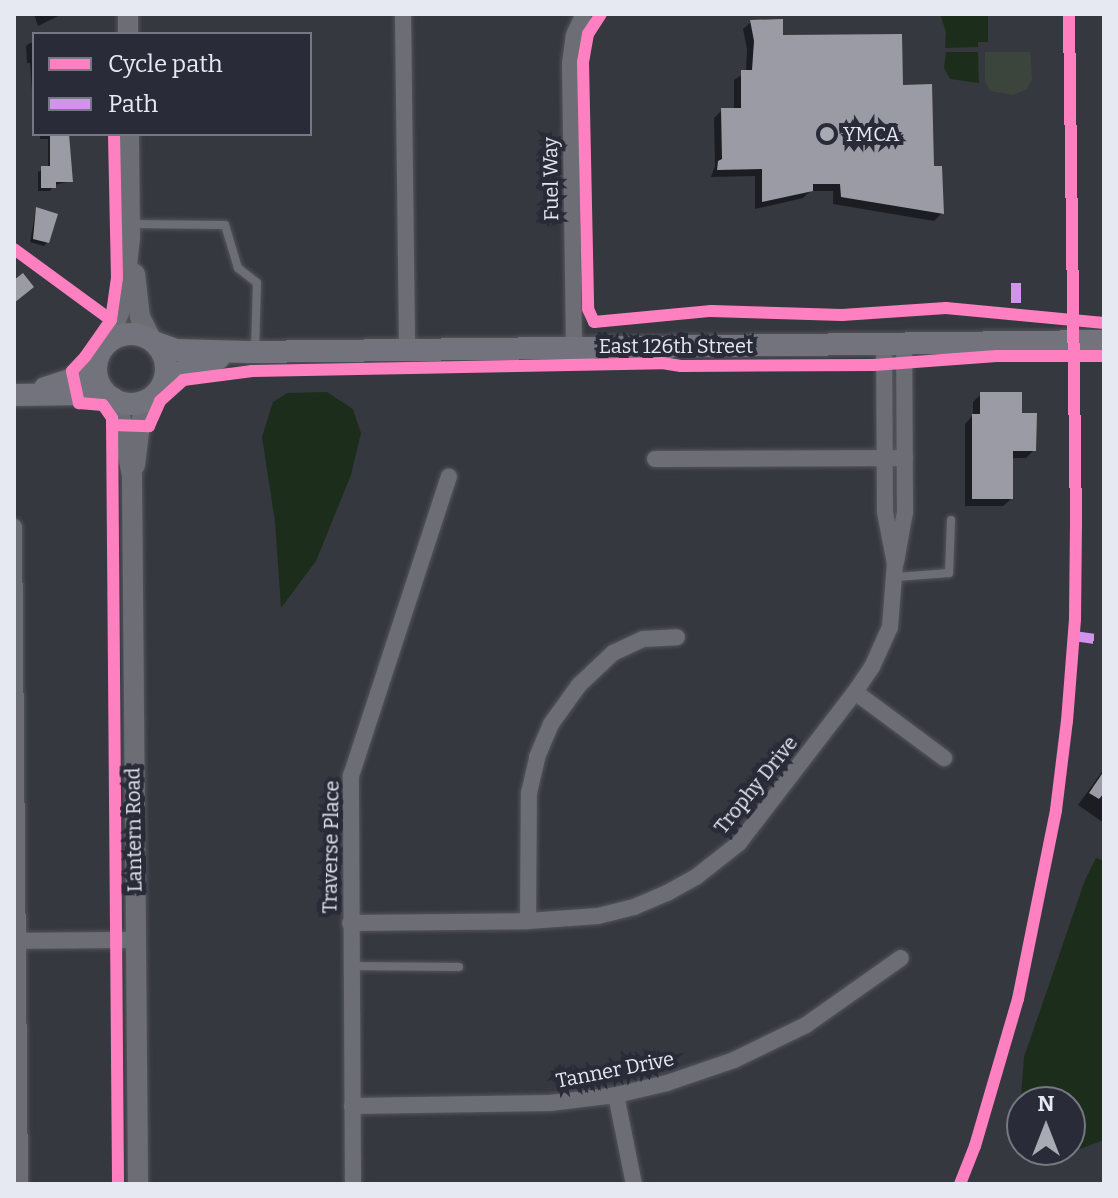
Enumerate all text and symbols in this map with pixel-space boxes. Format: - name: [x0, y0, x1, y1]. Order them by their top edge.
- legend: [32, 32, 312, 136]
- text: Cycle path: [108, 50, 223, 78]
- text: Path: [108, 90, 158, 118]
- place label: YMCA: [843, 122, 900, 146]
- marker: YMCA: [818, 125, 836, 143]
- street label: Fuel Way: [538, 137, 564, 221]
- street label: East 126th Street: [599, 334, 753, 358]
- street label: Trophy Drive: [709, 731, 803, 839]
- street label: Lantern Road: [121, 768, 147, 892]
- street label: Traverse Place: [318, 780, 344, 914]
- street label: Tanner Drive: [554, 1047, 676, 1093]
- north arrow: [1006, 1086, 1086, 1166]
- text: N: [1038, 1090, 1054, 1117]

